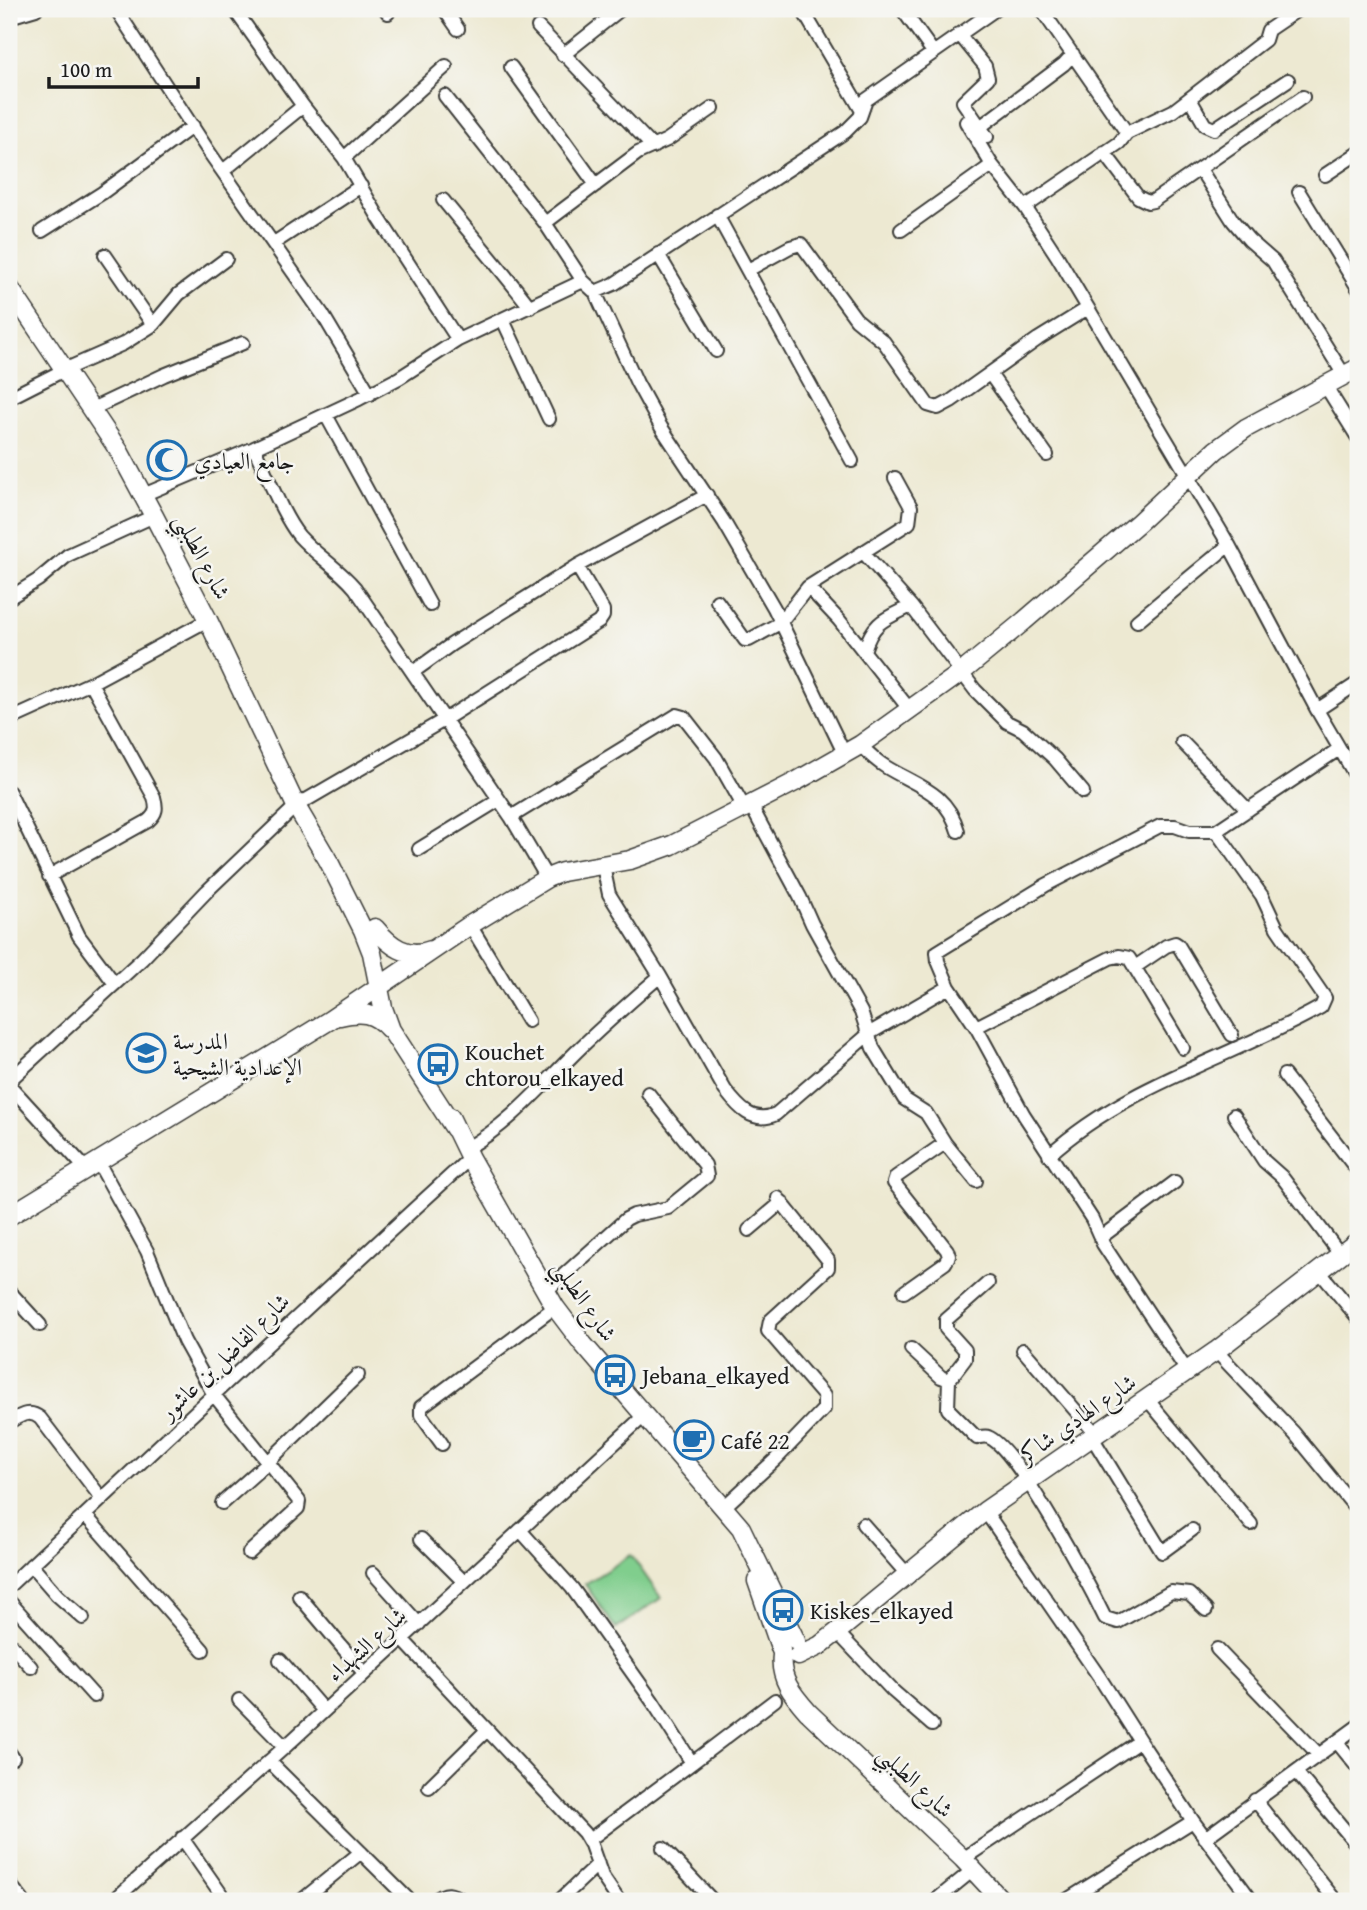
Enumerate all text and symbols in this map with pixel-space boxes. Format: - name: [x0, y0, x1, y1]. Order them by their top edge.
- scale bar: [49, 46, 198, 90]
- text: 100 m: [60, 54, 112, 85]
- mosque icon: جامع العيادي: [146, 439, 188, 481]
- place label: جامع العيادي: [194, 444, 295, 482]
- street label: شارع الطبلبي: [162, 507, 240, 607]
- place label: المدرسة الإعدادية الشيحية: [173, 1024, 302, 1084]
- school or university icon: المدرسة الإعدادية الشيحية: [125, 1032, 167, 1074]
- place label: Kouchet chtorou_elkayed: [465, 1035, 625, 1094]
- bus stop icon: Kouchet chtorou_elkayed: [417, 1043, 459, 1085]
- street label: شارع الطبلبي: [541, 1252, 625, 1351]
- street label: شارع الفاضل بن عاشور: [150, 1285, 300, 1431]
- bus stop icon: Jebana_elkayed: [594, 1354, 636, 1396]
- place label: Jebana_elkayed: [639, 1359, 790, 1392]
- street label: شارع الهادي شاكر: [1010, 1365, 1145, 1475]
- cafe icon: Café 22: [673, 1419, 715, 1461]
- place label: Café 22: [721, 1424, 790, 1457]
- bus stop icon: Kiskes_elkayed: [762, 1589, 804, 1631]
- place label: Kiskes_elkayed: [810, 1594, 954, 1627]
- street label: شارع الشهداء: [319, 1599, 416, 1692]
- street label: شارع الطبلبي: [867, 1737, 961, 1829]

